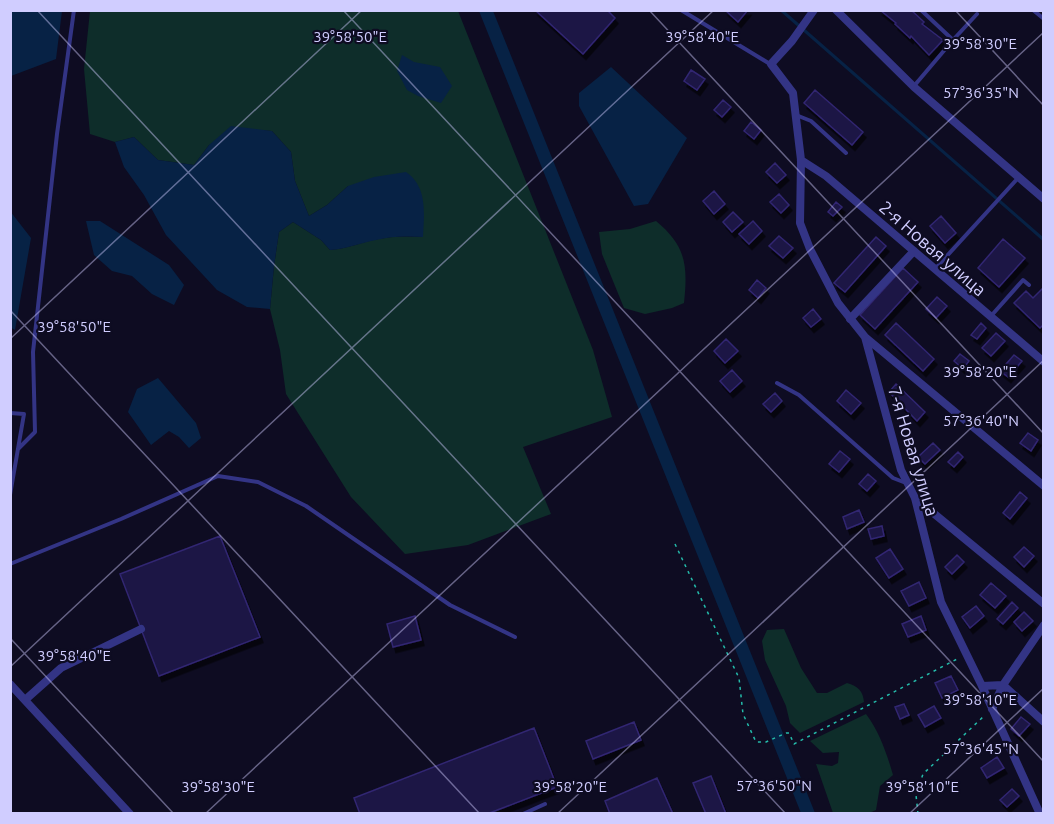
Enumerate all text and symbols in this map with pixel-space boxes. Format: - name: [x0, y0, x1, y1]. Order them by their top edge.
- text: 39°58'50"E: [313, 28, 387, 45]
- text: 39°58'40"E: [665, 28, 739, 45]
- text: 39°58'30"E: [943, 35, 1017, 52]
- text: 57°36'35"N: [943, 84, 1019, 101]
- street label: 2-я Новая улица: [876, 196, 990, 300]
- text: 39°58'50"E: [37, 318, 111, 335]
- text: 39°58'20"E: [943, 363, 1017, 380]
- street label: 7-я Новая улица: [885, 384, 943, 518]
- text: 57°36'40"N: [943, 412, 1019, 429]
- text: 39°58'40"E: [37, 647, 111, 664]
- text: 39°58'10"E: [943, 691, 1017, 708]
- text: 57°36'45"N: [943, 740, 1019, 757]
- text: 57°36'50"N: [736, 777, 812, 794]
- text: 39°58'30"E: [181, 778, 255, 795]
- text: 39°58'20"E: [533, 778, 607, 795]
- text: 39°58'10"E: [885, 778, 959, 795]

